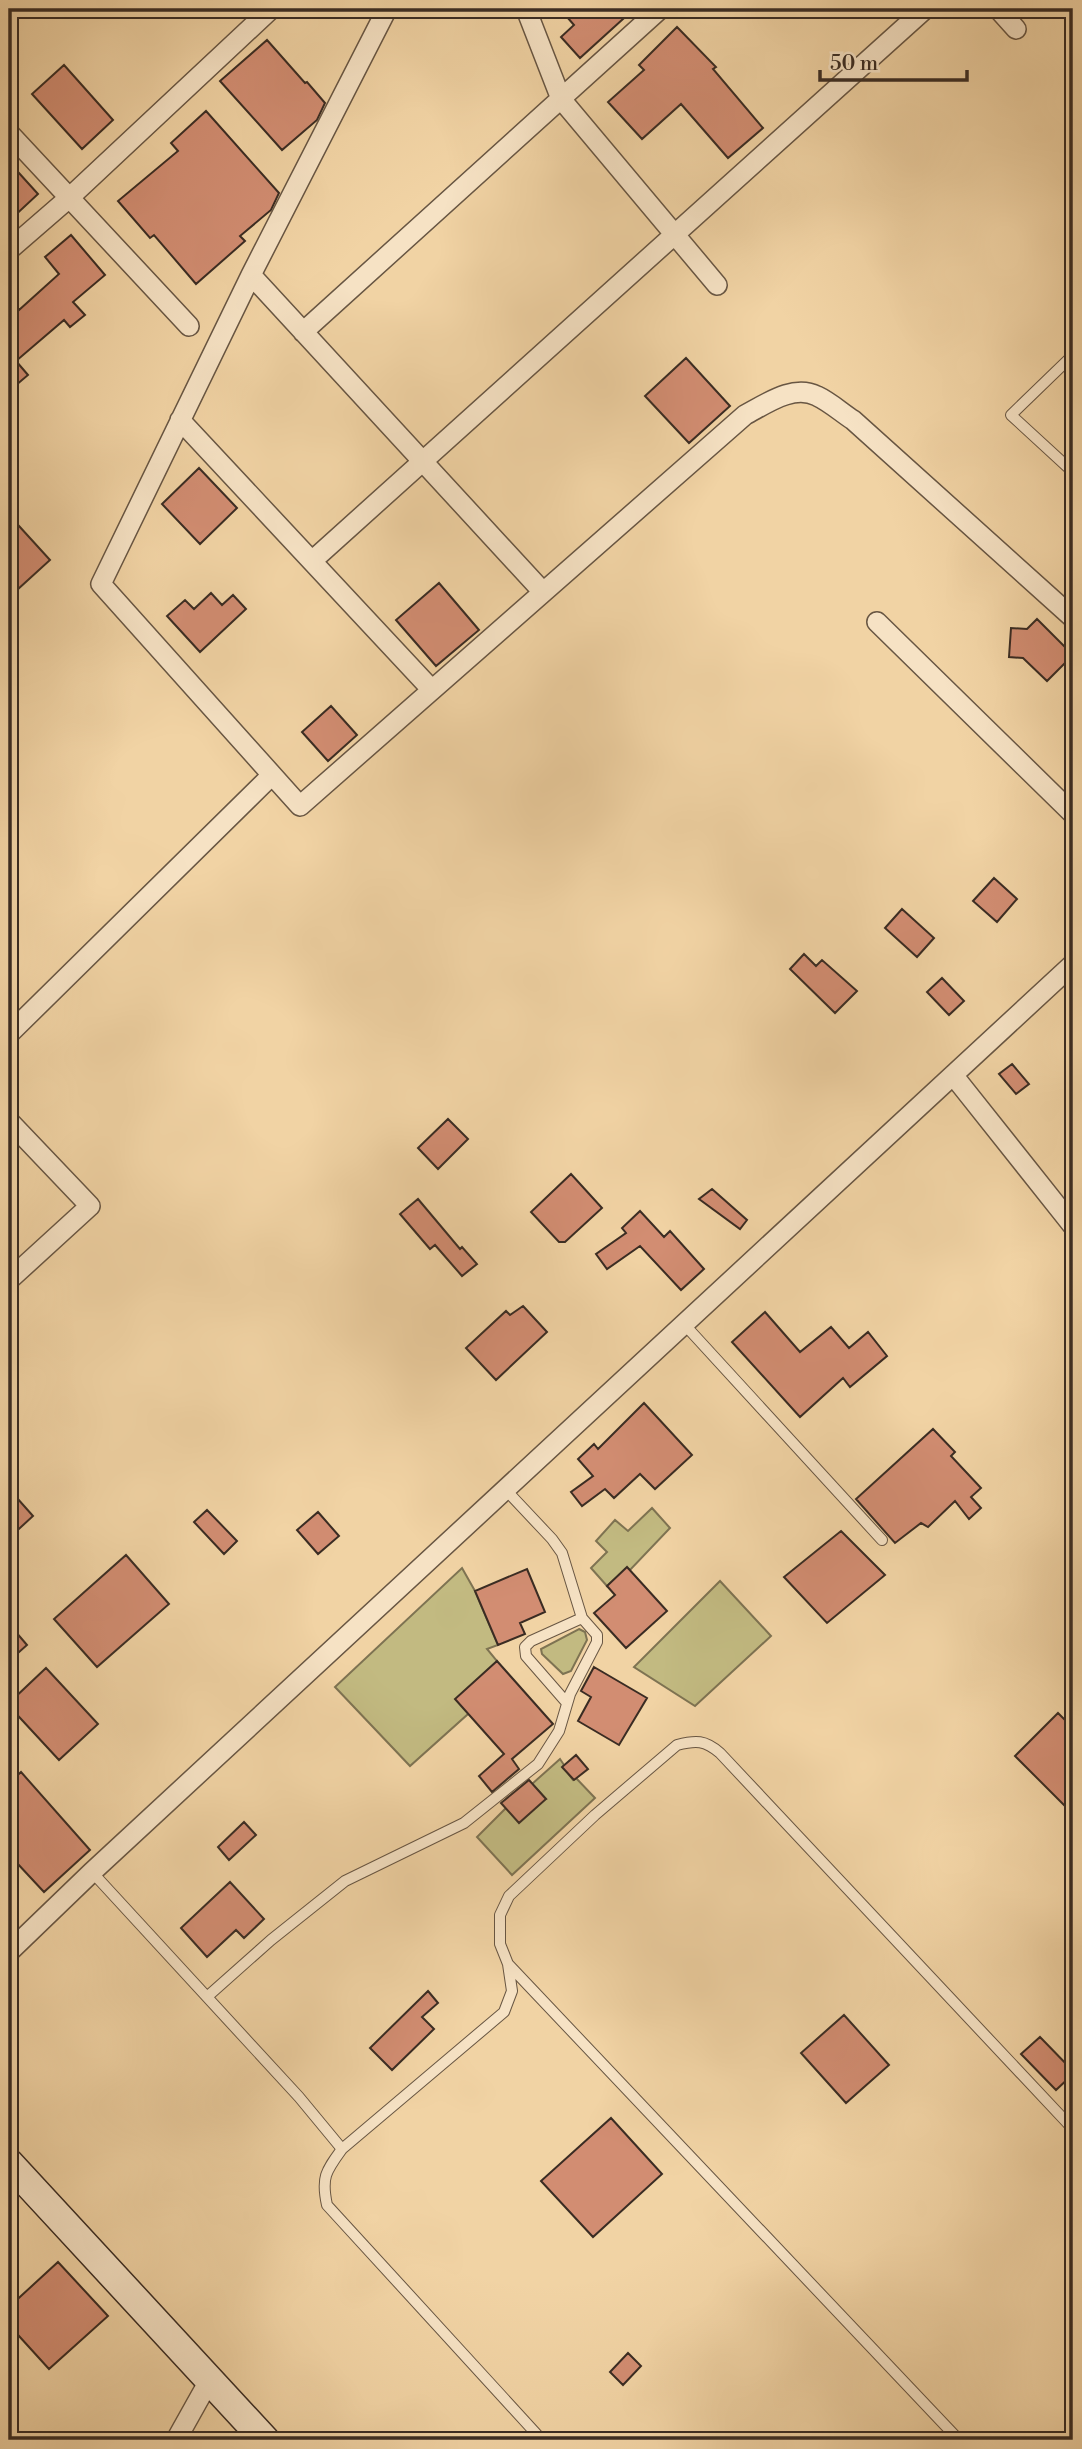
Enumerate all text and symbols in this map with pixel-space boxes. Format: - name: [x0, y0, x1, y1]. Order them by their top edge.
- scale bar: [820, 38, 967, 82]
- text: 50 m: [830, 51, 878, 77]

